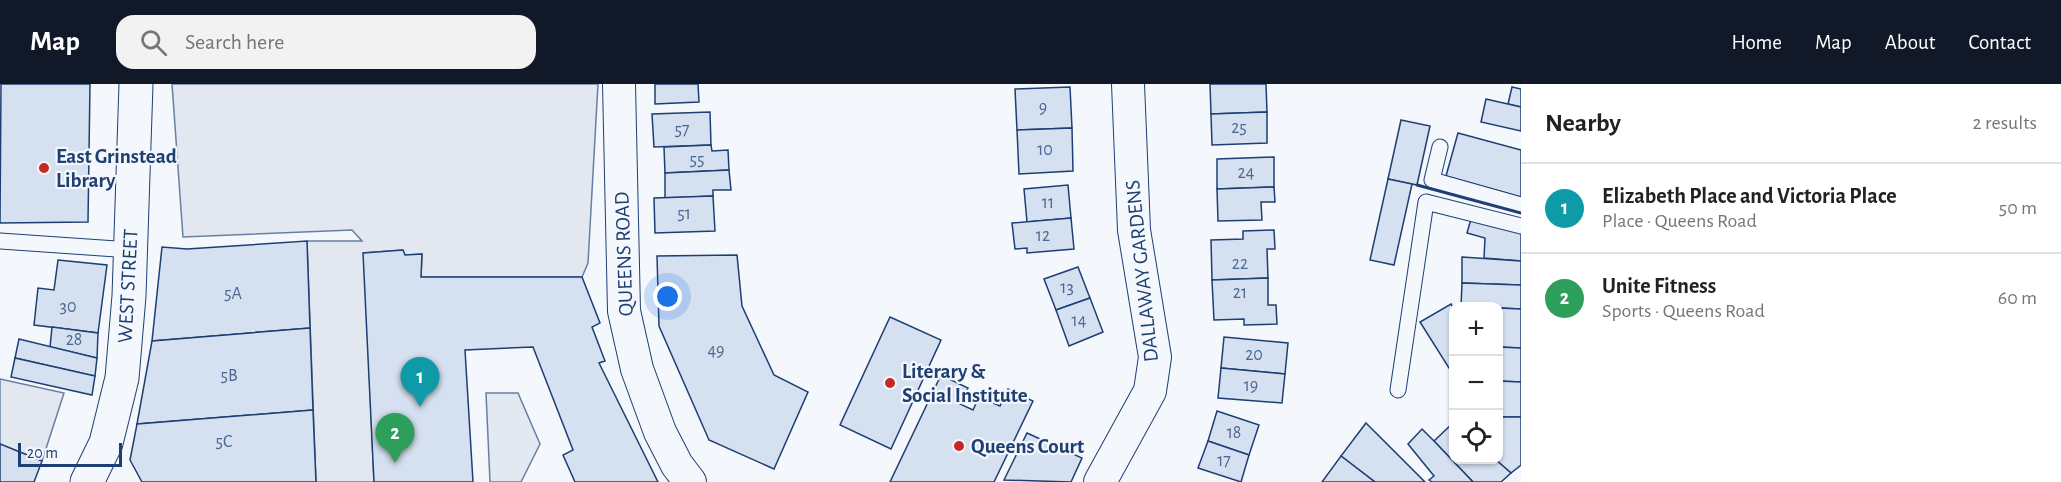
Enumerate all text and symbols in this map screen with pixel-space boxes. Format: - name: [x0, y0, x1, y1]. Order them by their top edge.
- search box: [116, 15, 536, 69]
- icon: search: [137, 26, 170, 59]
- text: Map: [30, 28, 80, 56]
- text: Search here: [185, 31, 284, 53]
- text: Home: [1731, 32, 1782, 53]
- text: Map: [1815, 32, 1852, 53]
- text: About: [1885, 32, 1935, 53]
- text: Contact: [1968, 32, 2031, 53]
- house number: 9: [1039, 99, 1047, 117]
- text: Nearby: [1545, 110, 1621, 136]
- text: 2 results: [1973, 113, 2037, 133]
- house number: 25: [1231, 119, 1247, 137]
- house number: 57: [674, 121, 690, 139]
- house number: 10: [1037, 141, 1053, 159]
- place label: East Grinstead Library: [56, 146, 177, 191]
- house number: 55: [689, 151, 705, 169]
- marker: East Grinstead Library: [37, 161, 51, 175]
- house number: 24: [1238, 164, 1255, 182]
- street label: DALLAWAY GARDENS: [1122, 179, 1162, 363]
- text: Elizabeth Place and Victoria Place: [1602, 185, 1897, 207]
- street label: QUEENS ROAD: [611, 191, 637, 317]
- house number: 11: [1042, 194, 1054, 212]
- text: 1: [1561, 198, 1568, 218]
- text: 50 m: [1999, 198, 2037, 218]
- house number: 51: [677, 205, 691, 223]
- text: Place · Queens Road: [1602, 211, 1757, 231]
- house number: 12: [1036, 227, 1050, 245]
- street label: WEST STREET: [115, 228, 141, 344]
- house number: 22: [1232, 255, 1248, 273]
- text: Unite Fitness: [1602, 275, 1716, 297]
- house number: 13: [1060, 279, 1074, 297]
- your location: [653, 282, 682, 311]
- house number: 21: [1233, 284, 1247, 302]
- house number: 5A: [224, 285, 243, 303]
- text: 2: [1560, 288, 1569, 308]
- text: 60 m: [1998, 288, 2037, 308]
- house number: 30: [60, 298, 76, 316]
- text: Sports · Queens Road: [1602, 301, 1765, 321]
- map controls: [1449, 302, 1503, 464]
- button: +: [1449, 302, 1503, 356]
- house number: 14: [1072, 312, 1087, 330]
- house number: 28: [66, 331, 82, 349]
- house number: 49: [707, 342, 725, 360]
- house number: 20: [1245, 346, 1263, 364]
- button: −: [1449, 356, 1503, 410]
- pin: 1: [400, 358, 440, 407]
- place label: Literary & Social Institute: [902, 361, 1028, 406]
- house number: 5B: [220, 367, 238, 385]
- marker: Literary & Social Institute: [883, 376, 897, 390]
- house number: 19: [1244, 377, 1258, 395]
- button: locate: [1449, 410, 1503, 464]
- pin: 2: [376, 414, 414, 463]
- house number: 18: [1227, 424, 1241, 442]
- house number: 5C: [216, 433, 232, 451]
- place label: Queens Court: [971, 436, 1084, 458]
- marker: Queens Court: [952, 439, 966, 453]
- scale bar: [18, 440, 122, 468]
- text: 20 m: [27, 445, 58, 461]
- house number: 17: [1217, 452, 1231, 470]

